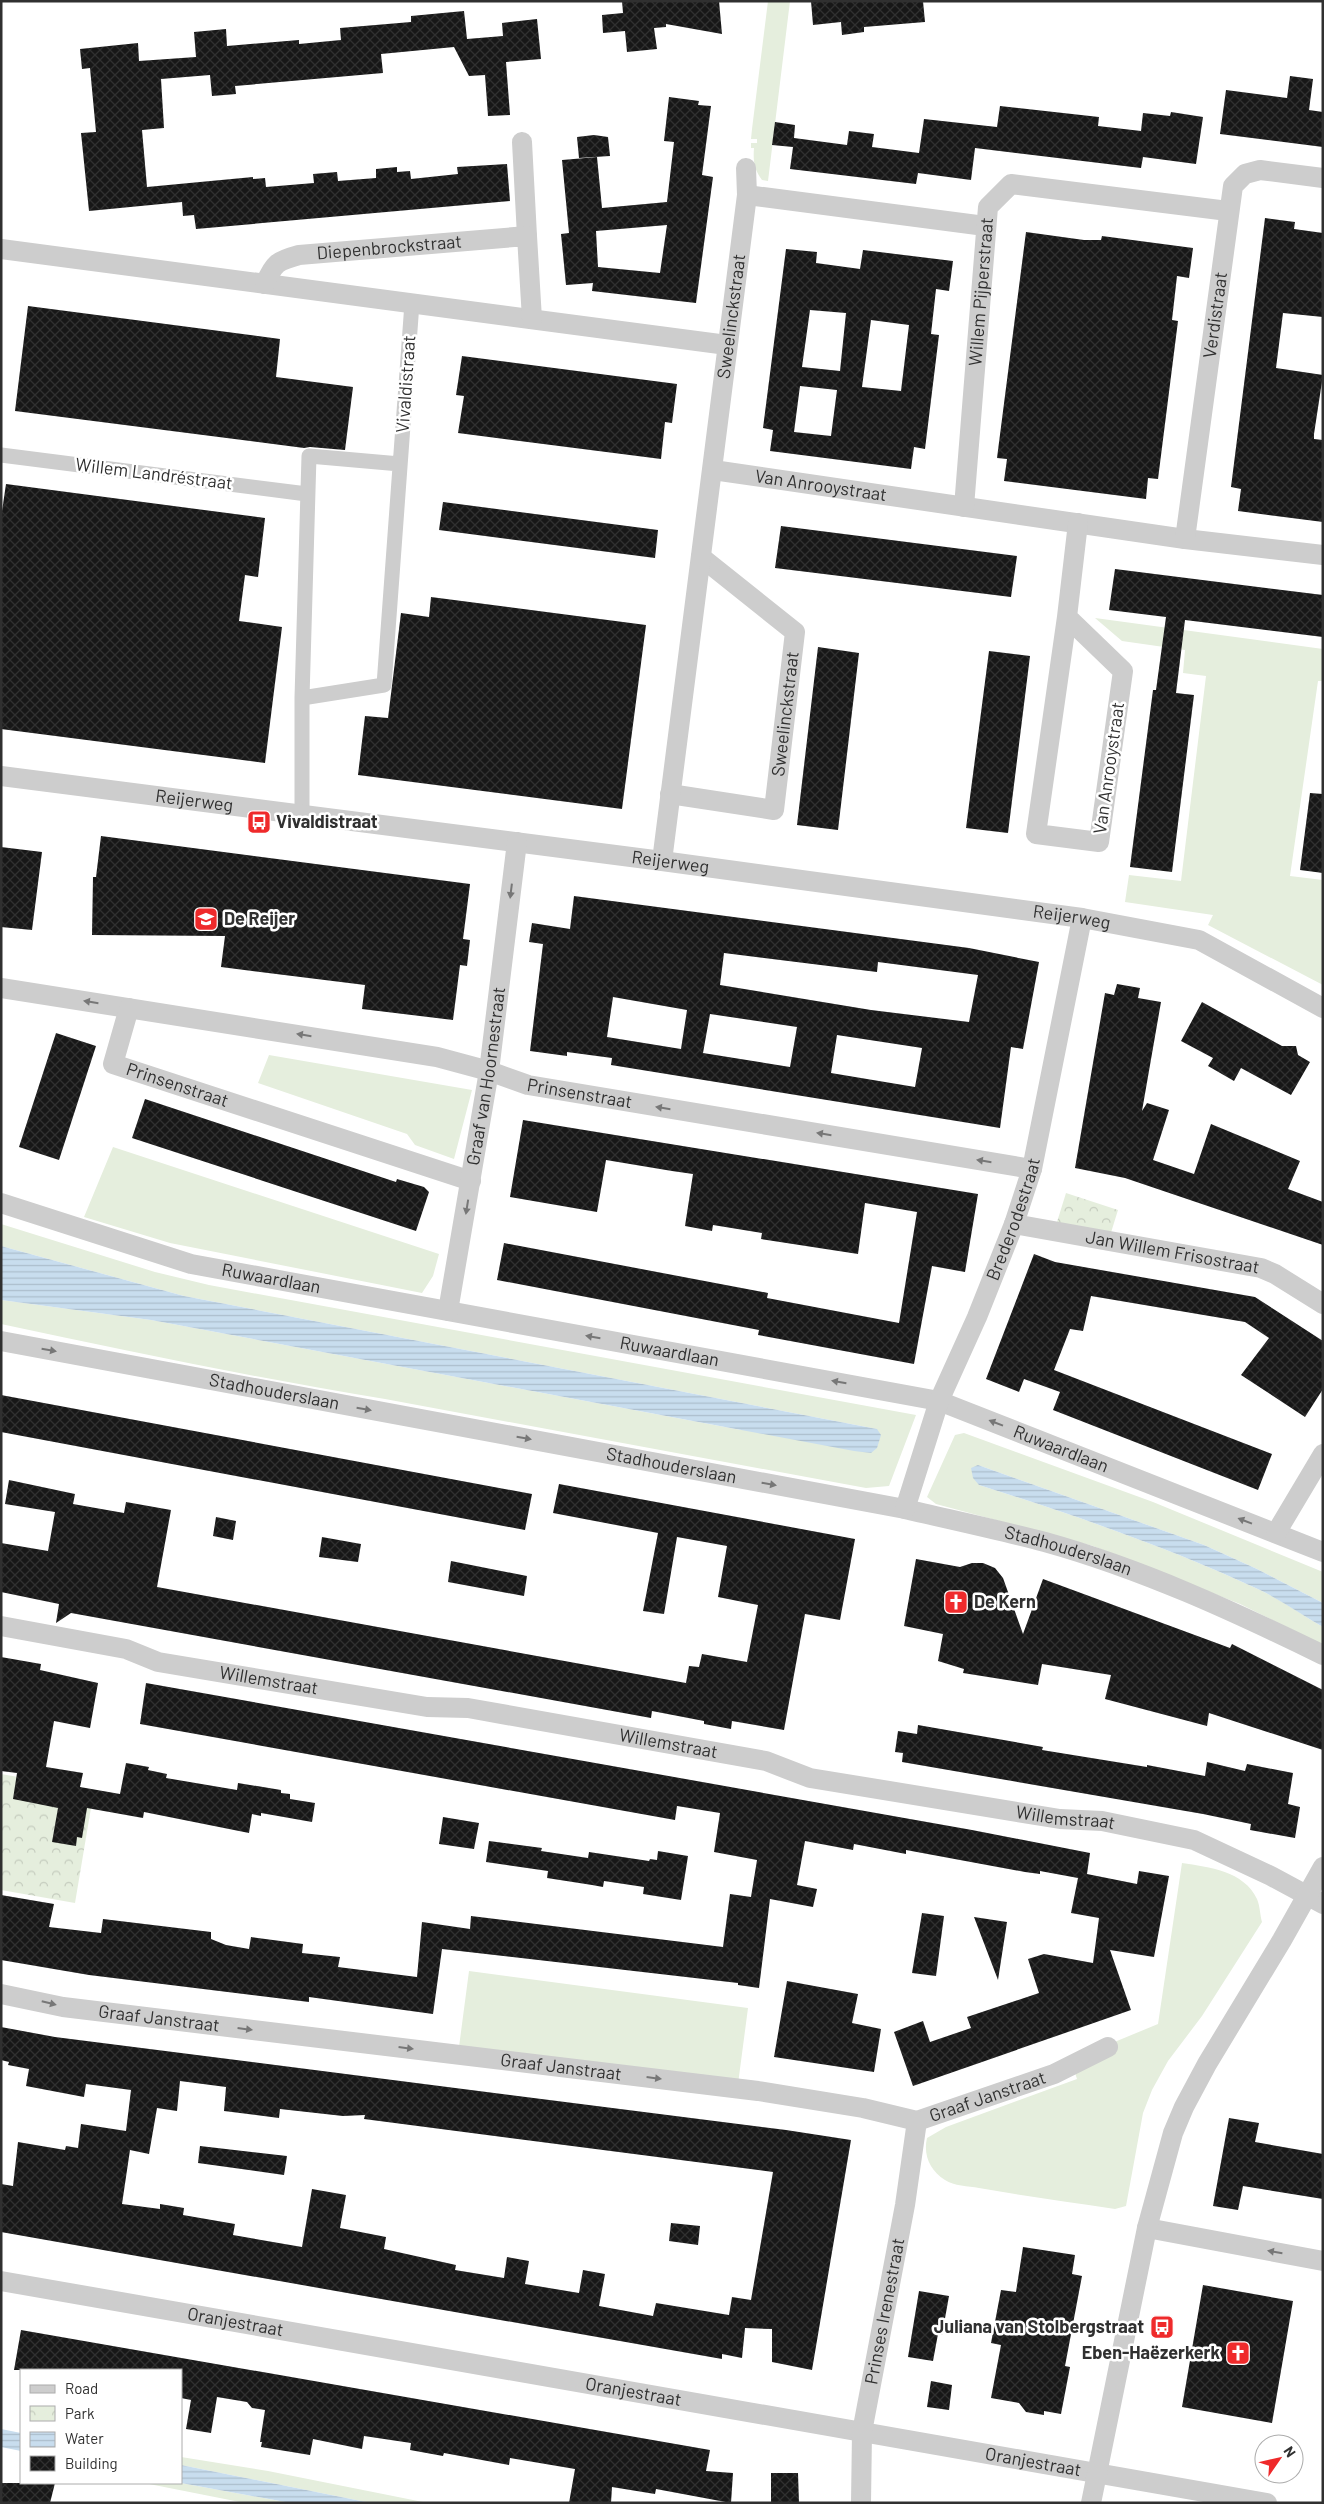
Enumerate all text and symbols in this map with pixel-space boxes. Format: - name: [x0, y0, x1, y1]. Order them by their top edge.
- street label: Willem Pijperstraat: [963, 216, 997, 367]
- street label: Diepenbrockstraat: [316, 229, 463, 263]
- street label: Sweelinckstraat: [712, 253, 749, 380]
- street label: Verdistraat: [1198, 270, 1231, 359]
- street label: Vivaldistraat: [391, 334, 419, 434]
- street label: Willem Landréstraat: [74, 452, 234, 494]
- street label: Van Anrooystraat: [754, 464, 888, 505]
- street label: Sweelinckstraat: [766, 650, 803, 777]
- street label: Van Anrooystraat: [1088, 701, 1128, 835]
- street label: Reijerweg: [154, 784, 235, 816]
- bus stop icon: Vivaldistraat: [246, 809, 272, 835]
- place label: Vivaldistraat: [276, 810, 378, 832]
- street label: Reijerweg: [630, 845, 711, 877]
- one-way arrow: [507, 883, 515, 899]
- street label: Reijerweg: [1032, 899, 1113, 933]
- school or university icon: De Reijer: [193, 906, 219, 932]
- place label: De Reijer: [224, 907, 295, 929]
- street label: Graaf van Hoornestraat: [461, 985, 509, 1167]
- one-way arrow: [83, 997, 99, 1005]
- one-way arrow: [295, 1031, 311, 1039]
- street label: Prinsenstraat: [124, 1057, 232, 1111]
- street label: Prinsenstraat: [526, 1073, 634, 1112]
- one-way arrow: [655, 1103, 671, 1111]
- one-way arrow: [815, 1130, 831, 1138]
- one-way arrow: [976, 1156, 992, 1164]
- street label: Brederodestraat: [981, 1156, 1044, 1283]
- one-way arrow: [462, 1200, 470, 1216]
- street label: Jan Willem Frisostraat: [1084, 1225, 1261, 1278]
- street label: Ruwaardlaan: [220, 1258, 323, 1298]
- street label: Ruwaardlaan: [618, 1331, 721, 1371]
- one-way arrow: [585, 1333, 601, 1341]
- one-way arrow: [42, 1347, 58, 1355]
- street label: Stadhouderslaan: [208, 1368, 341, 1414]
- one-way arrow: [831, 1378, 847, 1386]
- one-way arrow: [356, 1405, 372, 1413]
- one-way arrow: [988, 1419, 1003, 1427]
- street label: Ruwaardlaan: [1011, 1419, 1112, 1477]
- one-way arrow: [516, 1435, 532, 1443]
- street label: Stadhouderslaan: [605, 1442, 739, 1488]
- one-way arrow: [762, 1480, 778, 1488]
- one-way arrow: [1237, 1517, 1252, 1525]
- street label: Stadhouderslaan: [1003, 1520, 1135, 1580]
- church icon: De Kern: [943, 1589, 969, 1615]
- place label: De Kern: [974, 1590, 1036, 1612]
- street label: Willemstraat: [218, 1660, 320, 1699]
- street label: Willemstraat: [618, 1723, 720, 1762]
- street label: Willemstraat: [1014, 1800, 1117, 1833]
- one-way arrow: [42, 1999, 57, 2007]
- street label: Graaf Janstraat: [97, 1999, 221, 2036]
- one-way arrow: [237, 2025, 253, 2033]
- one-way arrow: [398, 2044, 414, 2052]
- street label: Graaf Janstraat: [499, 2048, 623, 2084]
- street label: Graaf Janstraat: [926, 2066, 1049, 2126]
- one-way arrow: [647, 2074, 663, 2082]
- street label: Prinses Irenestraat: [859, 2236, 909, 2386]
- one-way arrow: [1266, 2247, 1282, 2255]
- street label: Oranjestraat: [186, 2302, 285, 2340]
- bus stop icon: Juliana van Stolbergstraat: [1149, 2314, 1175, 2340]
- place label: Juliana van Stolbergstraat: [934, 2315, 1144, 2337]
- church icon: Eben-Haëzerkerk: [1225, 2340, 1251, 2366]
- place label: Eben-Haëzerkerk: [1082, 2341, 1220, 2363]
- legend: [20, 2369, 182, 2484]
- street label: Oranjestraat: [584, 2372, 683, 2410]
- text: Road: [65, 2379, 98, 2397]
- text: Park: [65, 2404, 95, 2422]
- text: Water: [65, 2429, 104, 2447]
- north arrow: [1254, 2434, 1304, 2484]
- street label: Oranjestraat: [984, 2442, 1083, 2480]
- text: N: [1281, 2443, 1300, 2460]
- text: Building: [65, 2454, 118, 2472]

